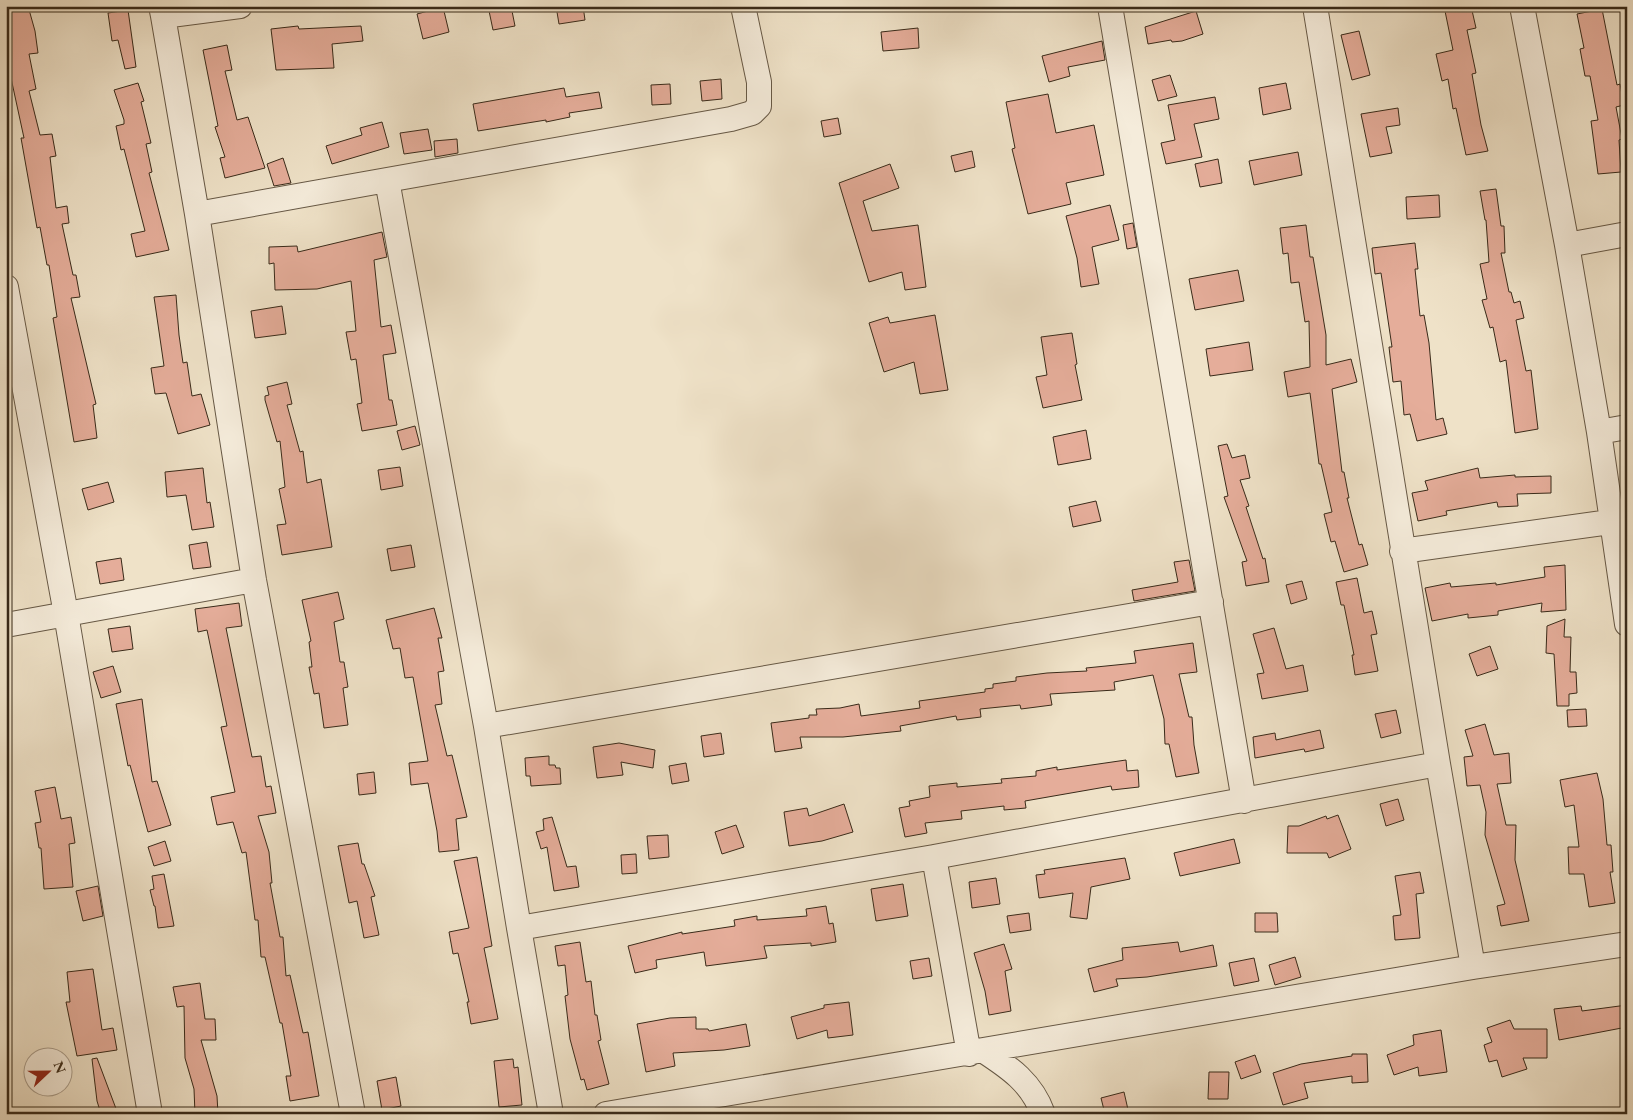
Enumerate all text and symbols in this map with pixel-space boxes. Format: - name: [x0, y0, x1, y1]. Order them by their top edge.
- north arrow: [22, 1048, 72, 1098]
- text: N: [50, 1059, 71, 1076]

